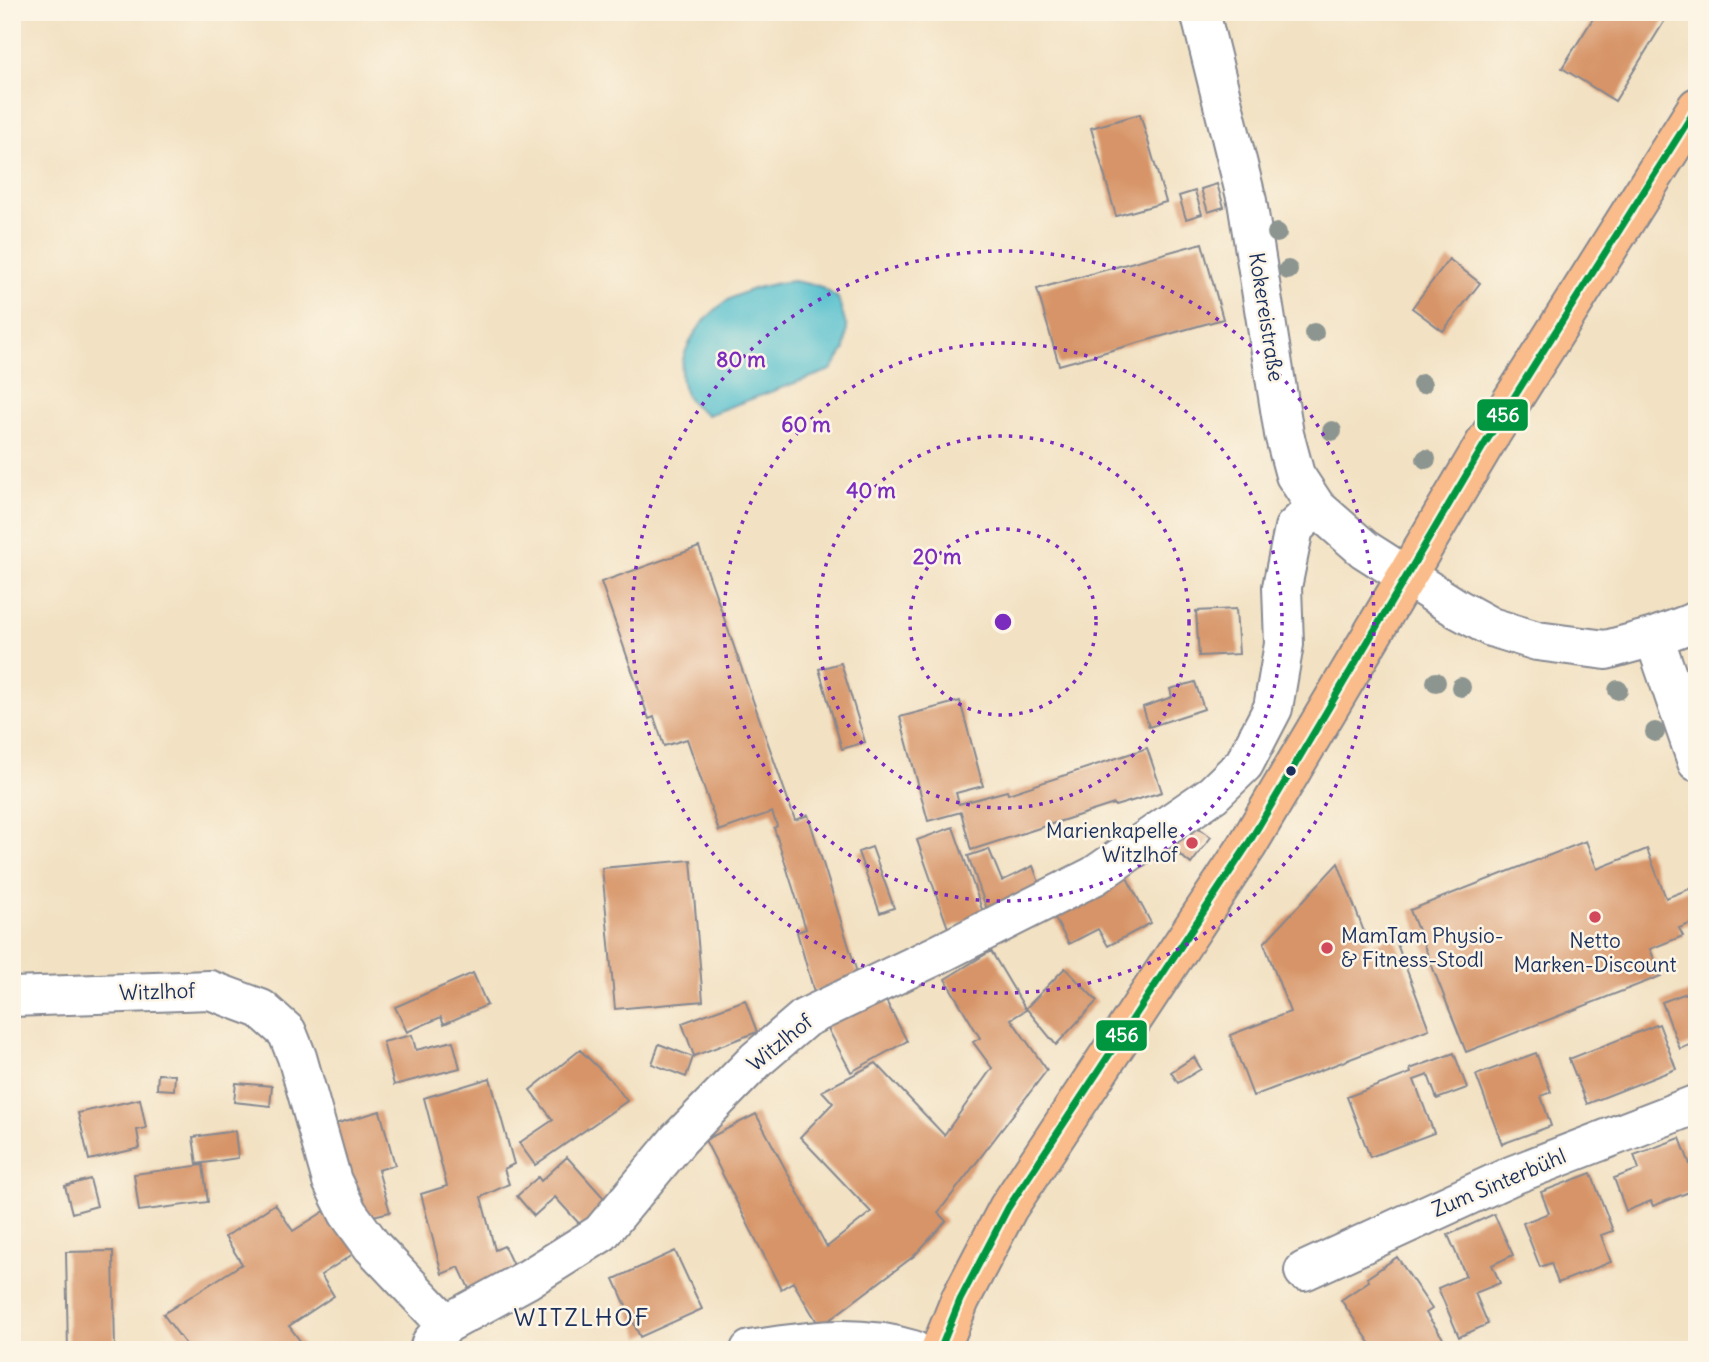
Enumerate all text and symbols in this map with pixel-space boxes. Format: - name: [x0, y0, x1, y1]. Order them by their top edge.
- street label: Kokereistraße: [1243, 251, 1290, 383]
- text: 80 m: [716, 346, 766, 373]
- line badge: 456: [1476, 398, 1529, 432]
- text: 456: [1487, 403, 1519, 427]
- text: 60 m: [781, 411, 831, 438]
- text: 40 m: [846, 477, 896, 504]
- text: 20 m: [913, 543, 962, 570]
- centre of rings: [991, 610, 1015, 634]
- unlabelled marker: [1284, 764, 1298, 778]
- place label: Marienkapelle Witzlhof: [1046, 817, 1179, 868]
- marker: Marienkapelle Witzlhof: [1184, 835, 1200, 851]
- marker: Netto Marken-Discount: [1587, 909, 1603, 925]
- place label: MamTam Physio- & Fitness-Stodl: [1341, 922, 1504, 973]
- place label: Netto Marken-Discount: [1513, 927, 1677, 978]
- marker: MamTam Physio- & Fitness-Stodl: [1319, 940, 1335, 956]
- street label: Witzlhof: [118, 977, 197, 1006]
- street label: Witzlhof: [742, 1007, 819, 1077]
- line badge: 456: [1095, 1019, 1148, 1052]
- text: 456: [1106, 1023, 1138, 1047]
- street label: Zum Sinterbühl: [1428, 1142, 1570, 1223]
- district label: WITZLHOF: [514, 1302, 650, 1332]

